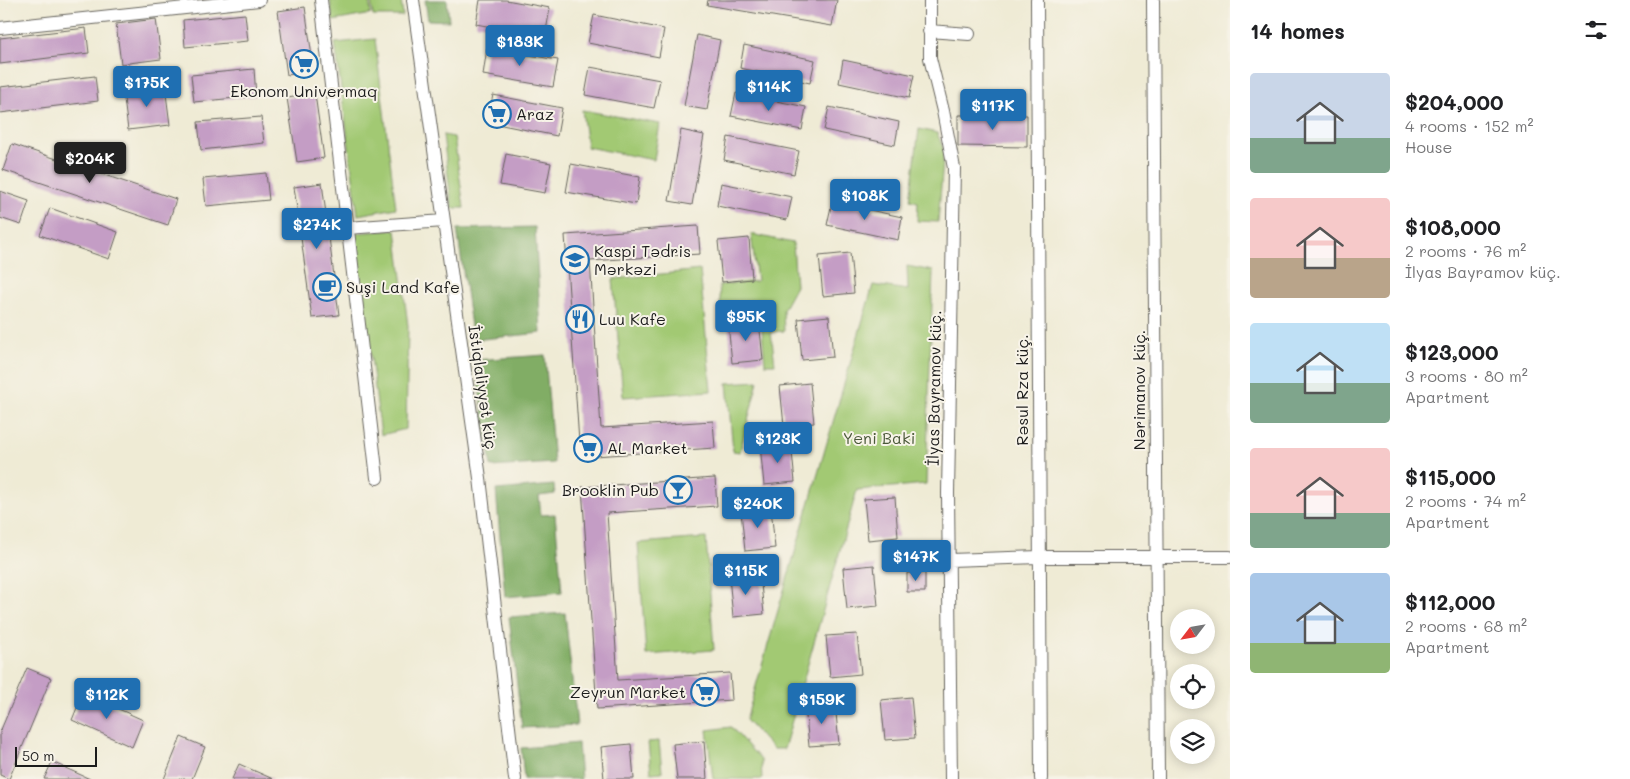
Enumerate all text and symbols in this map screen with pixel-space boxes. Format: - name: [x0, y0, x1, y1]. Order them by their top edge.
- icon: filters: [1582, 16, 1610, 44]
- text: 14 homes: [1250, 17, 1345, 44]
- pin: $183K: [485, 24, 555, 67]
- text: $183K: [496, 30, 544, 51]
- supermarket icon: Ekonom Univermaq: [289, 49, 319, 79]
- pin: $175K: [112, 66, 182, 108]
- pin: $114K: [734, 70, 804, 112]
- text: $175K: [124, 71, 170, 92]
- text: $114K: [747, 75, 791, 96]
- place label: Ekonom Univermaq: [230, 80, 378, 101]
- pin: $117K: [958, 88, 1028, 131]
- text: $204,000: [1405, 88, 1504, 115]
- icon: home: [1290, 93, 1350, 153]
- text: $117K: [971, 94, 1015, 115]
- supermarket icon: Araz: [482, 99, 512, 129]
- place label: Araz: [516, 103, 554, 124]
- text: 4 rooms · 152 m²: [1405, 115, 1534, 136]
- text: House: [1405, 136, 1452, 157]
- pin: $204K: [55, 142, 125, 184]
- text: $204K: [65, 147, 115, 168]
- pin: $108K: [830, 178, 900, 221]
- text: $108K: [841, 184, 889, 205]
- pin: $274K: [282, 208, 352, 250]
- text: $274K: [293, 213, 341, 234]
- text: $108,000: [1405, 213, 1501, 240]
- icon: home: [1290, 218, 1350, 278]
- place label: Kaspi Tədris Mərkəzi: [594, 240, 691, 279]
- text: 2 rooms · 76 m²: [1405, 240, 1526, 261]
- school or university icon: Kaspi Tədris Mərkəzi: [560, 245, 590, 275]
- text: İlyas Bayramov küç.: [1405, 261, 1561, 282]
- cafe icon: Suşi Land Kafe: [312, 272, 342, 302]
- place label: Suşi Land Kafe: [346, 276, 460, 297]
- pin: $95K: [716, 300, 776, 342]
- restaurant icon: Luu Kafe: [565, 304, 595, 334]
- text: $95K: [726, 305, 766, 326]
- place label: Luu Kafe: [599, 308, 666, 329]
- street label: İlyas Bayramov küç.: [922, 310, 945, 466]
- street label: İstiqlaliyyət küç: [464, 323, 503, 450]
- street label: Nərimanov küç.: [1128, 330, 1149, 450]
- street label: Rəsul Rza küç.: [1011, 334, 1032, 446]
- text: $123,000: [1405, 338, 1499, 365]
- icon: home: [1290, 343, 1350, 403]
- text: 3 rooms · 80 m²: [1405, 365, 1528, 386]
- text: Apartment: [1405, 386, 1490, 407]
- pin: $123K: [743, 422, 813, 464]
- text: $123K: [755, 427, 801, 448]
- park label: Yeni Baki: [843, 427, 915, 448]
- supermarket icon: AL Market: [573, 433, 603, 463]
- place label: AL Market: [607, 437, 688, 458]
- text: $115,000: [1405, 463, 1496, 490]
- icon: home: [1290, 468, 1350, 528]
- bar icon: Brooklin Pub: [663, 475, 693, 505]
- place label: Brooklin Pub: [562, 479, 659, 500]
- pin: $240K: [723, 486, 793, 529]
- text: 2 rooms · 74 m²: [1405, 490, 1526, 511]
- text: $240K: [733, 492, 783, 513]
- text: Apartment: [1405, 511, 1490, 532]
- pin: $147K: [881, 540, 951, 582]
- text: $147K: [893, 545, 939, 566]
- pin: $115K: [711, 554, 781, 596]
- text: $115K: [724, 559, 768, 580]
- text: $112,000: [1405, 588, 1495, 615]
- icon: home: [1290, 593, 1350, 653]
- north arrow: [1170, 609, 1215, 654]
- map controls: [1170, 609, 1215, 764]
- text: 2 rooms · 68 m²: [1405, 615, 1527, 636]
- text: Apartment: [1405, 636, 1490, 657]
- button: locate: [1170, 664, 1215, 709]
- supermarket icon: Zeyrun Market: [690, 677, 720, 707]
- pin: $112K: [72, 678, 142, 720]
- place label: Zeyrun Market: [570, 681, 686, 702]
- pin: $159K: [787, 682, 857, 725]
- text: $112K: [85, 683, 129, 704]
- text: $159K: [799, 688, 845, 709]
- button: layers: [1170, 719, 1215, 764]
- scale bar: [15, 744, 98, 767]
- text: 50 m: [22, 746, 54, 765]

